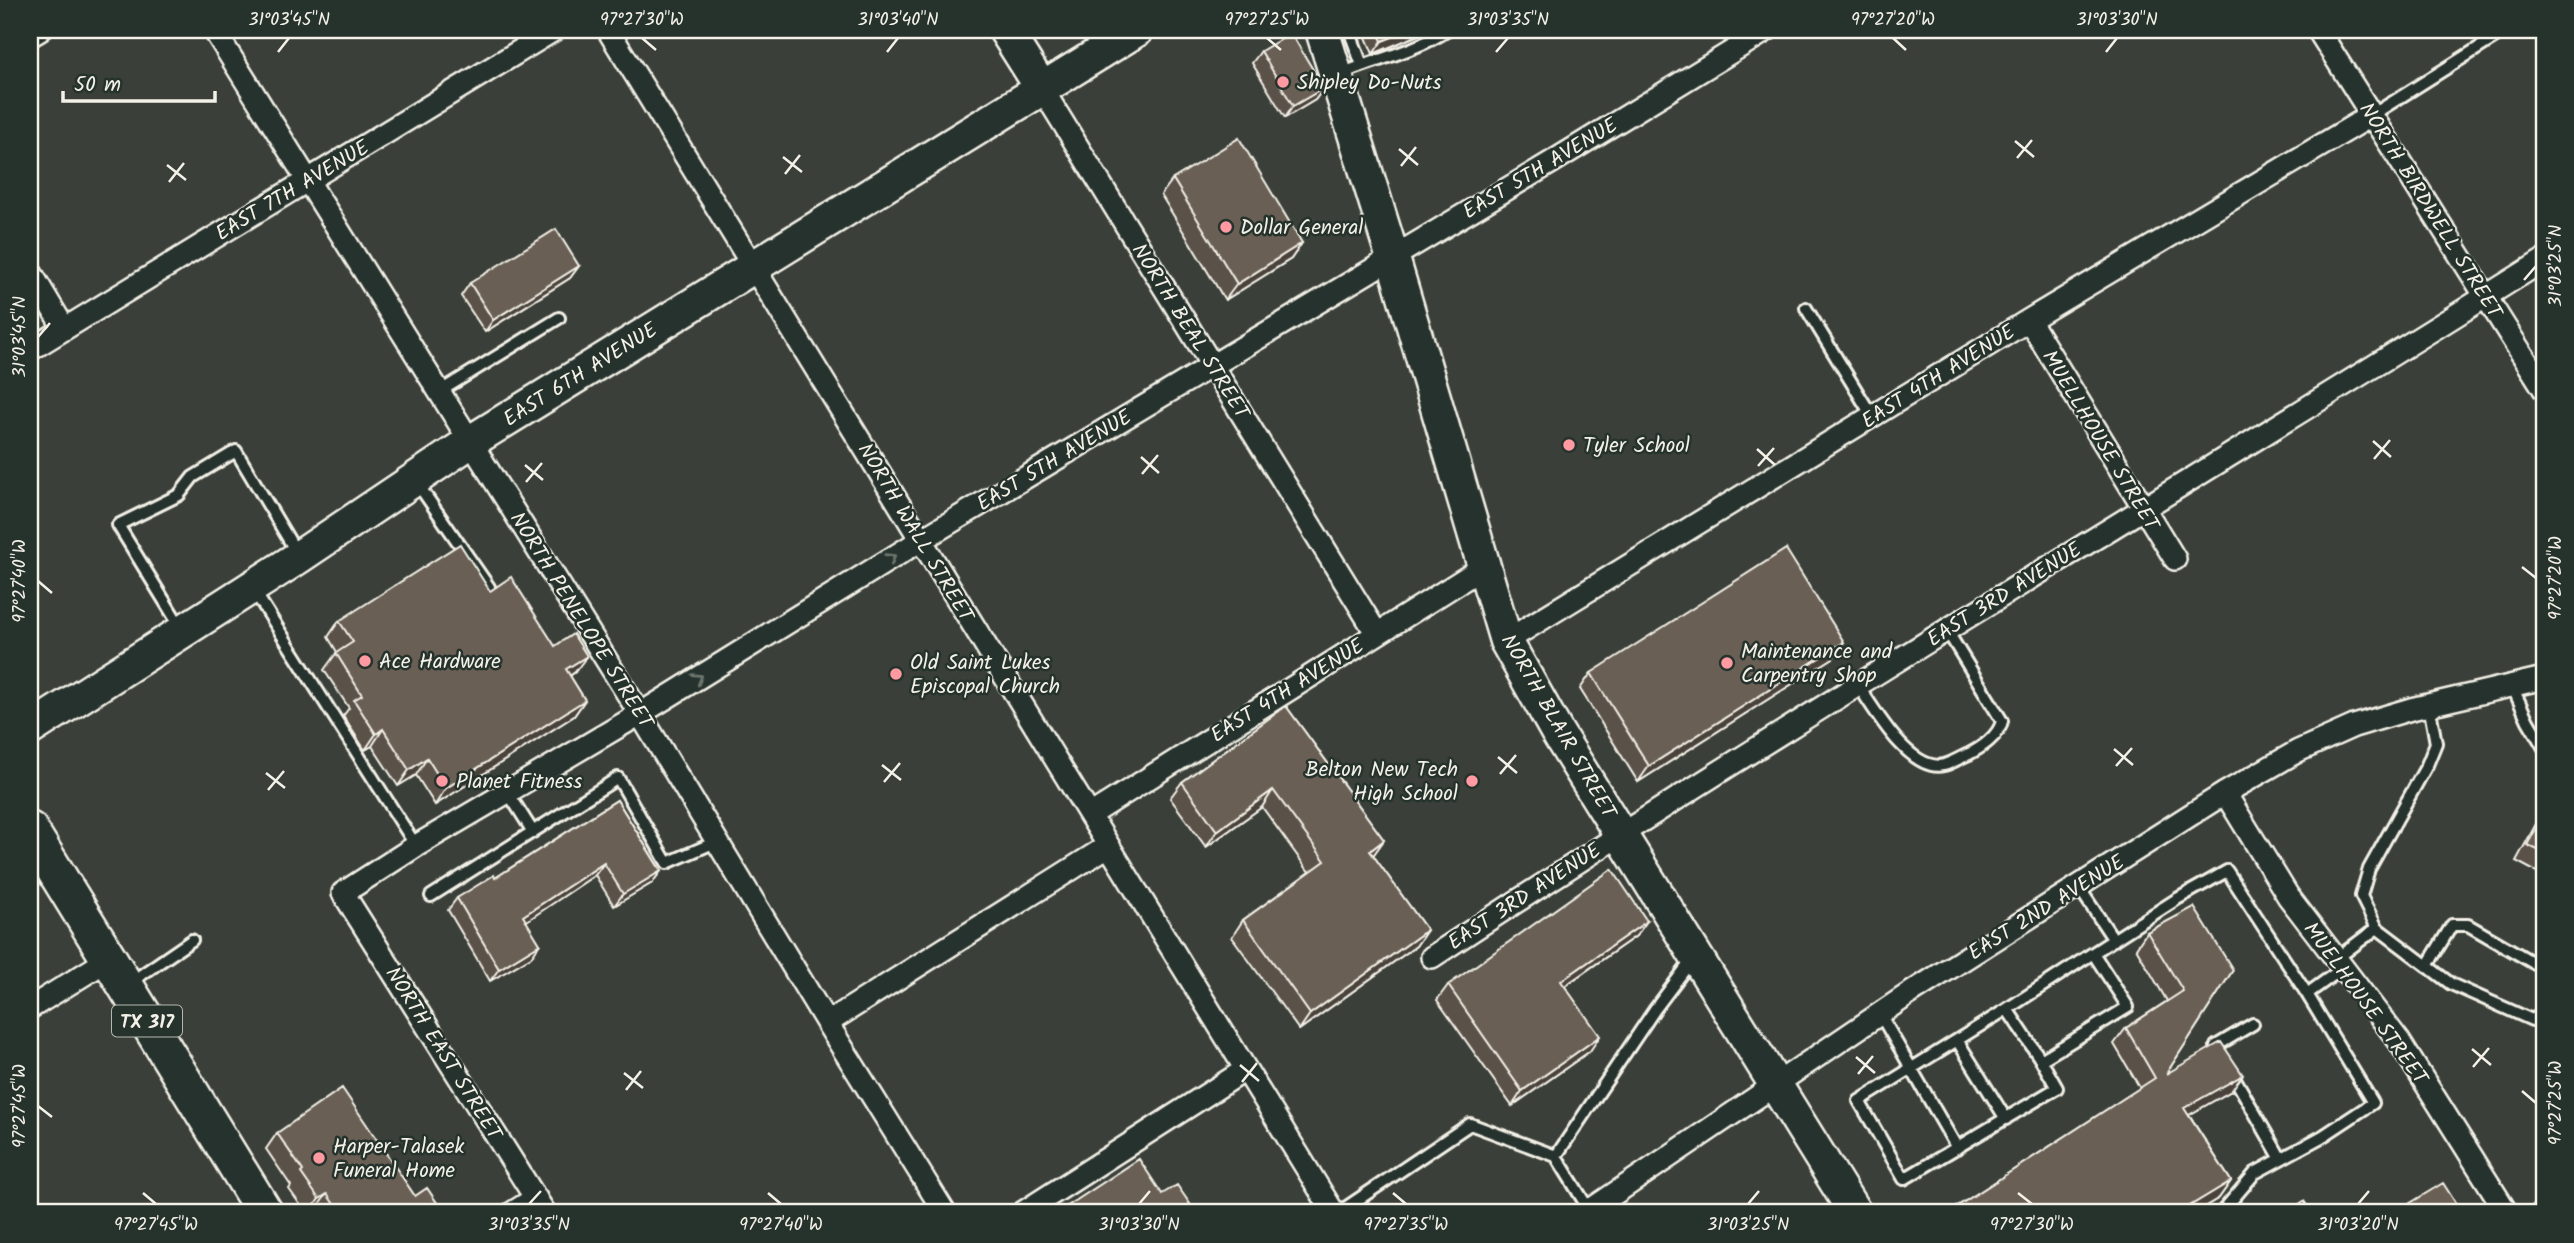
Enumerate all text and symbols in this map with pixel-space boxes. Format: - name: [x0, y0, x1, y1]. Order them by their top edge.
- text: 31°03'45"N: [248, 6, 330, 35]
- text: 97°27'30"W: [600, 6, 684, 35]
- text: 31°03'40"N: [858, 6, 938, 35]
- text: 97°27'25"W: [1225, 6, 1309, 35]
- text: 31°03'35"N: [1467, 6, 1549, 35]
- text: 97°27'20"W: [1851, 6, 1935, 35]
- text: 31°03'30"N: [2076, 6, 2158, 35]
- scale bar: [63, 60, 215, 104]
- place label: Shipley Do-Nuts: [1297, 67, 1441, 100]
- text: 50 m: [74, 69, 121, 102]
- marker: Shipley Do-Nuts: [1275, 74, 1291, 90]
- street label: NORTH BIRDWELL STREET: [2350, 96, 2511, 327]
- street label: EAST 5TH AVENUE: [1457, 109, 1625, 229]
- street label: EAST 7TH AVENUE: [209, 132, 377, 250]
- place label: Dollar General: [1240, 212, 1363, 245]
- marker: Dollar General: [1218, 219, 1234, 235]
- text: 31°03'25"N: [2542, 225, 2571, 307]
- street label: NORTH BEAL STREET: [1122, 237, 1258, 428]
- text: 31°03'45"N: [6, 296, 35, 378]
- street label: EAST 6TH AVENUE: [497, 314, 665, 436]
- street label: EAST 4TH AVENUE: [1855, 316, 2023, 438]
- street label: MUELLHOUSE STREET: [2032, 344, 2168, 539]
- street label: EAST 5TH AVENUE: [971, 401, 1139, 521]
- place label: Tyler School: [1583, 430, 1690, 463]
- street label: NORTH WALL STREET: [848, 437, 982, 630]
- marker: Tyler School: [1561, 437, 1577, 453]
- street label: NORTH PENELOPE STREET: [500, 506, 662, 737]
- street label: EAST 3RD AVENUE: [1921, 534, 2089, 656]
- text: 97°27'20"W: [2542, 536, 2571, 620]
- text: 97°27'40"W: [6, 539, 35, 623]
- one-way arrow: [884, 553, 897, 566]
- street label: NORTH BLAIR STREET: [1491, 628, 1625, 827]
- street label: EAST 4TH AVENUE: [1204, 630, 1372, 752]
- place label: Maintenance and Carpentry Shop: [1741, 636, 1893, 693]
- place label: Ace Hardware: [379, 646, 501, 679]
- place label: Old Saint Lukes Episcopal Church: [910, 647, 1060, 704]
- marker: Ace Hardware: [357, 653, 373, 669]
- marker: Maintenance and Carpentry Shop: [1719, 655, 1735, 671]
- marker: Old Saint Lukes Episcopal Church: [888, 666, 904, 682]
- one-way arrow: [690, 673, 703, 686]
- place label: Belton New Tech High School: [1305, 754, 1458, 811]
- place label: Planet Fitness: [456, 766, 582, 799]
- marker: Planet Fitness: [434, 773, 450, 789]
- marker: Belton New Tech High School: [1464, 773, 1480, 789]
- street label: EAST 3RD AVENUE: [1441, 835, 1609, 959]
- street label: EAST 2ND AVENUE: [1962, 846, 2132, 970]
- street label: MUELHOUSE STREET: [2294, 915, 2436, 1094]
- street label: NORTH EAST STREET: [376, 960, 510, 1149]
- road number: TX 317: [112, 1006, 182, 1036]
- text: 97°27'25"W: [2542, 1061, 2571, 1145]
- text: 97°27'45"W: [6, 1064, 35, 1148]
- place label: Harper-Talasek Funeral Home: [333, 1131, 464, 1188]
- marker: Harper-Talasek Funeral Home: [311, 1150, 327, 1166]
- text: 97°27'45"W: [114, 1211, 198, 1240]
- text: 31°03'35"N: [488, 1211, 570, 1240]
- text: 97°27'40"W: [739, 1211, 823, 1240]
- text: 31°03'30"N: [1098, 1211, 1180, 1240]
- text: 97°27'35"W: [1364, 1211, 1448, 1240]
- text: 31°03'25"N: [1707, 1211, 1789, 1240]
- text: 97°27'30"W: [1990, 1211, 2074, 1240]
- text: 31°03'20"N: [2317, 1211, 2399, 1240]

